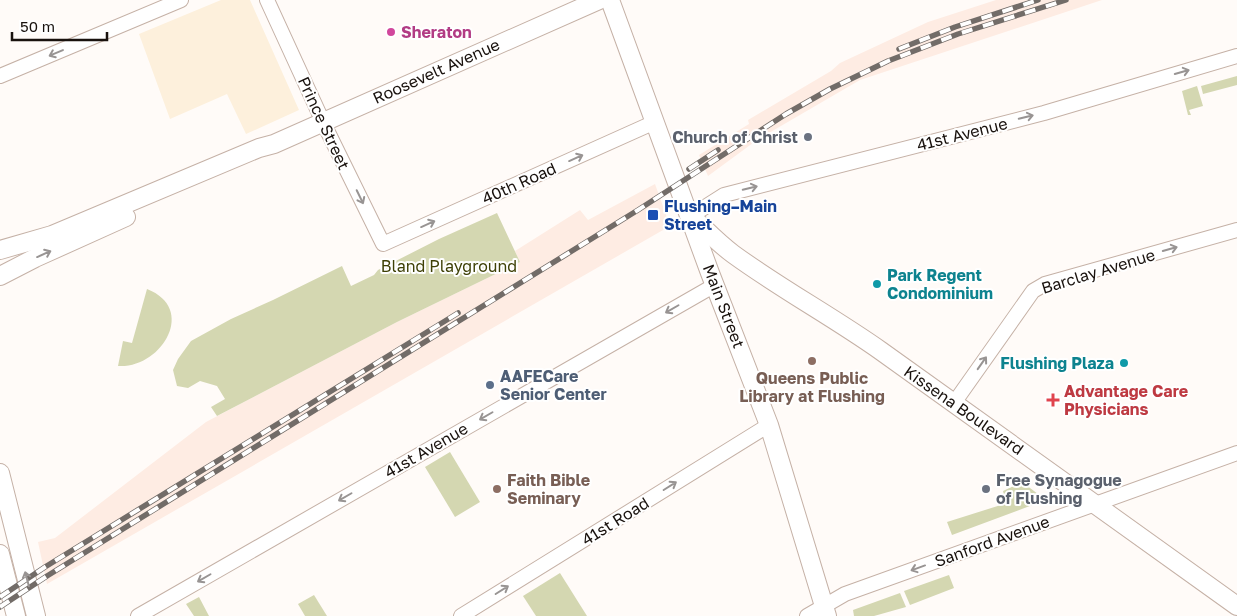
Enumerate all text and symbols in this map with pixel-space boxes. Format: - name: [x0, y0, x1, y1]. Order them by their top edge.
- scale bar: [12, 10, 108, 42]
- text: 50 m: [20, 17, 55, 35]
- place label: Sheraton: [401, 22, 472, 42]
- marker: Sheraton: [385, 26, 397, 38]
- street label: Roosevelt Avenue: [369, 34, 503, 108]
- one-way arrow: [49, 48, 64, 58]
- one-way arrow: [1173, 67, 1189, 77]
- street label: Prince Street: [294, 73, 354, 173]
- one-way arrow: [1017, 112, 1033, 122]
- street label: 41st Avenue: [915, 113, 1009, 155]
- place label: Church of Christ: [672, 127, 798, 147]
- marker: Church of Christ: [802, 131, 814, 143]
- one-way arrow: [568, 152, 583, 162]
- street label: 40th Road: [479, 158, 559, 208]
- one-way arrow: [741, 183, 757, 192]
- one-way arrow: [355, 190, 365, 205]
- place label: Flushing–Main Street: [664, 196, 777, 234]
- marker: Flushing–Main Street: [646, 208, 660, 222]
- one-way arrow: [420, 219, 435, 229]
- one-way arrow: [1162, 243, 1178, 253]
- street label: Barclay Avenue: [1039, 244, 1157, 298]
- one-way arrow: [36, 249, 51, 258]
- park label: Bland Playground: [381, 256, 517, 276]
- street label: Main Street: [699, 261, 749, 351]
- place label: Park Regent Condominium: [887, 265, 993, 303]
- marker: Park Regent Condominium: [871, 278, 883, 290]
- one-way arrow: [666, 304, 680, 314]
- place label: Flushing Plaza: [1000, 353, 1114, 373]
- marker: Queens Public Library at Flushing: [806, 355, 818, 367]
- one-way arrow: [977, 356, 987, 370]
- marker: Flushing Plaza: [1118, 357, 1130, 369]
- street label: Kissena Boulevard: [900, 361, 1028, 459]
- place label: AAFECare Senior Center: [500, 366, 607, 404]
- place label: Queens Public Library at Flushing: [739, 368, 885, 406]
- marker: AAFECare Senior Center: [484, 379, 496, 391]
- place label: Advantage Care Physicians: [1064, 381, 1188, 419]
- marker: Advantage Care Physicians: [1046, 393, 1060, 407]
- one-way arrow: [479, 412, 494, 421]
- street label: 41st Avenue: [381, 418, 471, 482]
- place label: Faith Bible Seminary: [507, 470, 590, 508]
- place label: Free Synagogue of Flushing: [996, 470, 1122, 508]
- one-way arrow: [663, 481, 677, 491]
- marker: Faith Bible Seminary: [491, 483, 503, 495]
- marker: Free Synagogue of Flushing: [980, 483, 992, 495]
- one-way arrow: [338, 492, 353, 502]
- street label: 41st Road: [578, 492, 652, 550]
- street label: Sanford Avenue: [932, 511, 1052, 571]
- one-way arrow: [911, 564, 926, 573]
- one-way arrow: [22, 571, 31, 587]
- one-way arrow: [198, 573, 212, 583]
- one-way arrow: [495, 585, 509, 595]

